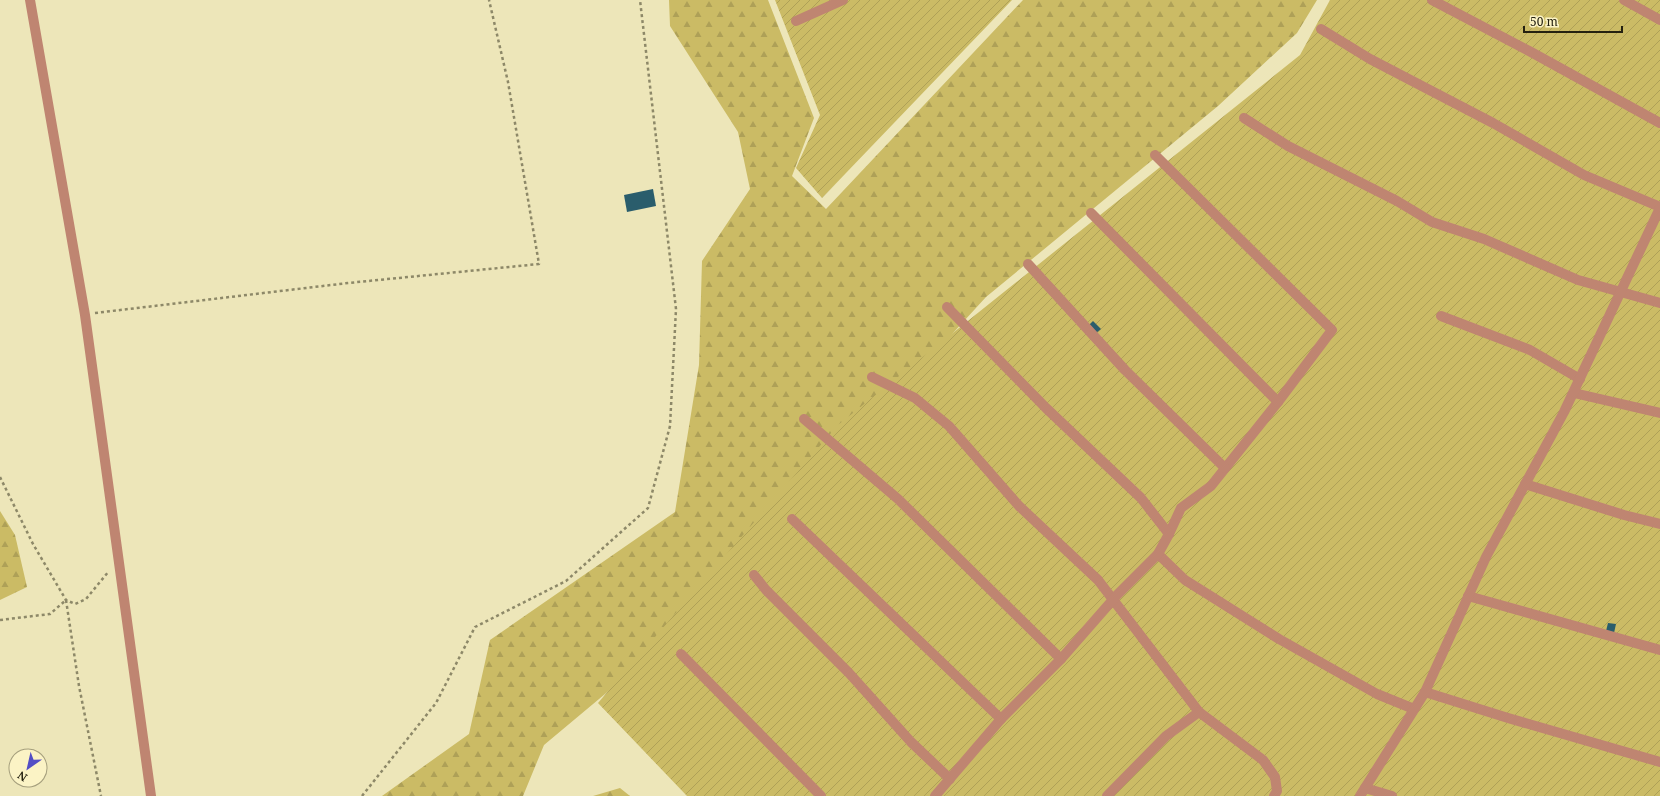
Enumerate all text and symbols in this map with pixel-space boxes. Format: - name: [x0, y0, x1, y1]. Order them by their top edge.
- scale bar: [1524, 8, 1622, 34]
- text: 50 m: [1530, 13, 1558, 30]
- north arrow: [8, 748, 48, 788]
- text: N: [14, 768, 30, 785]

